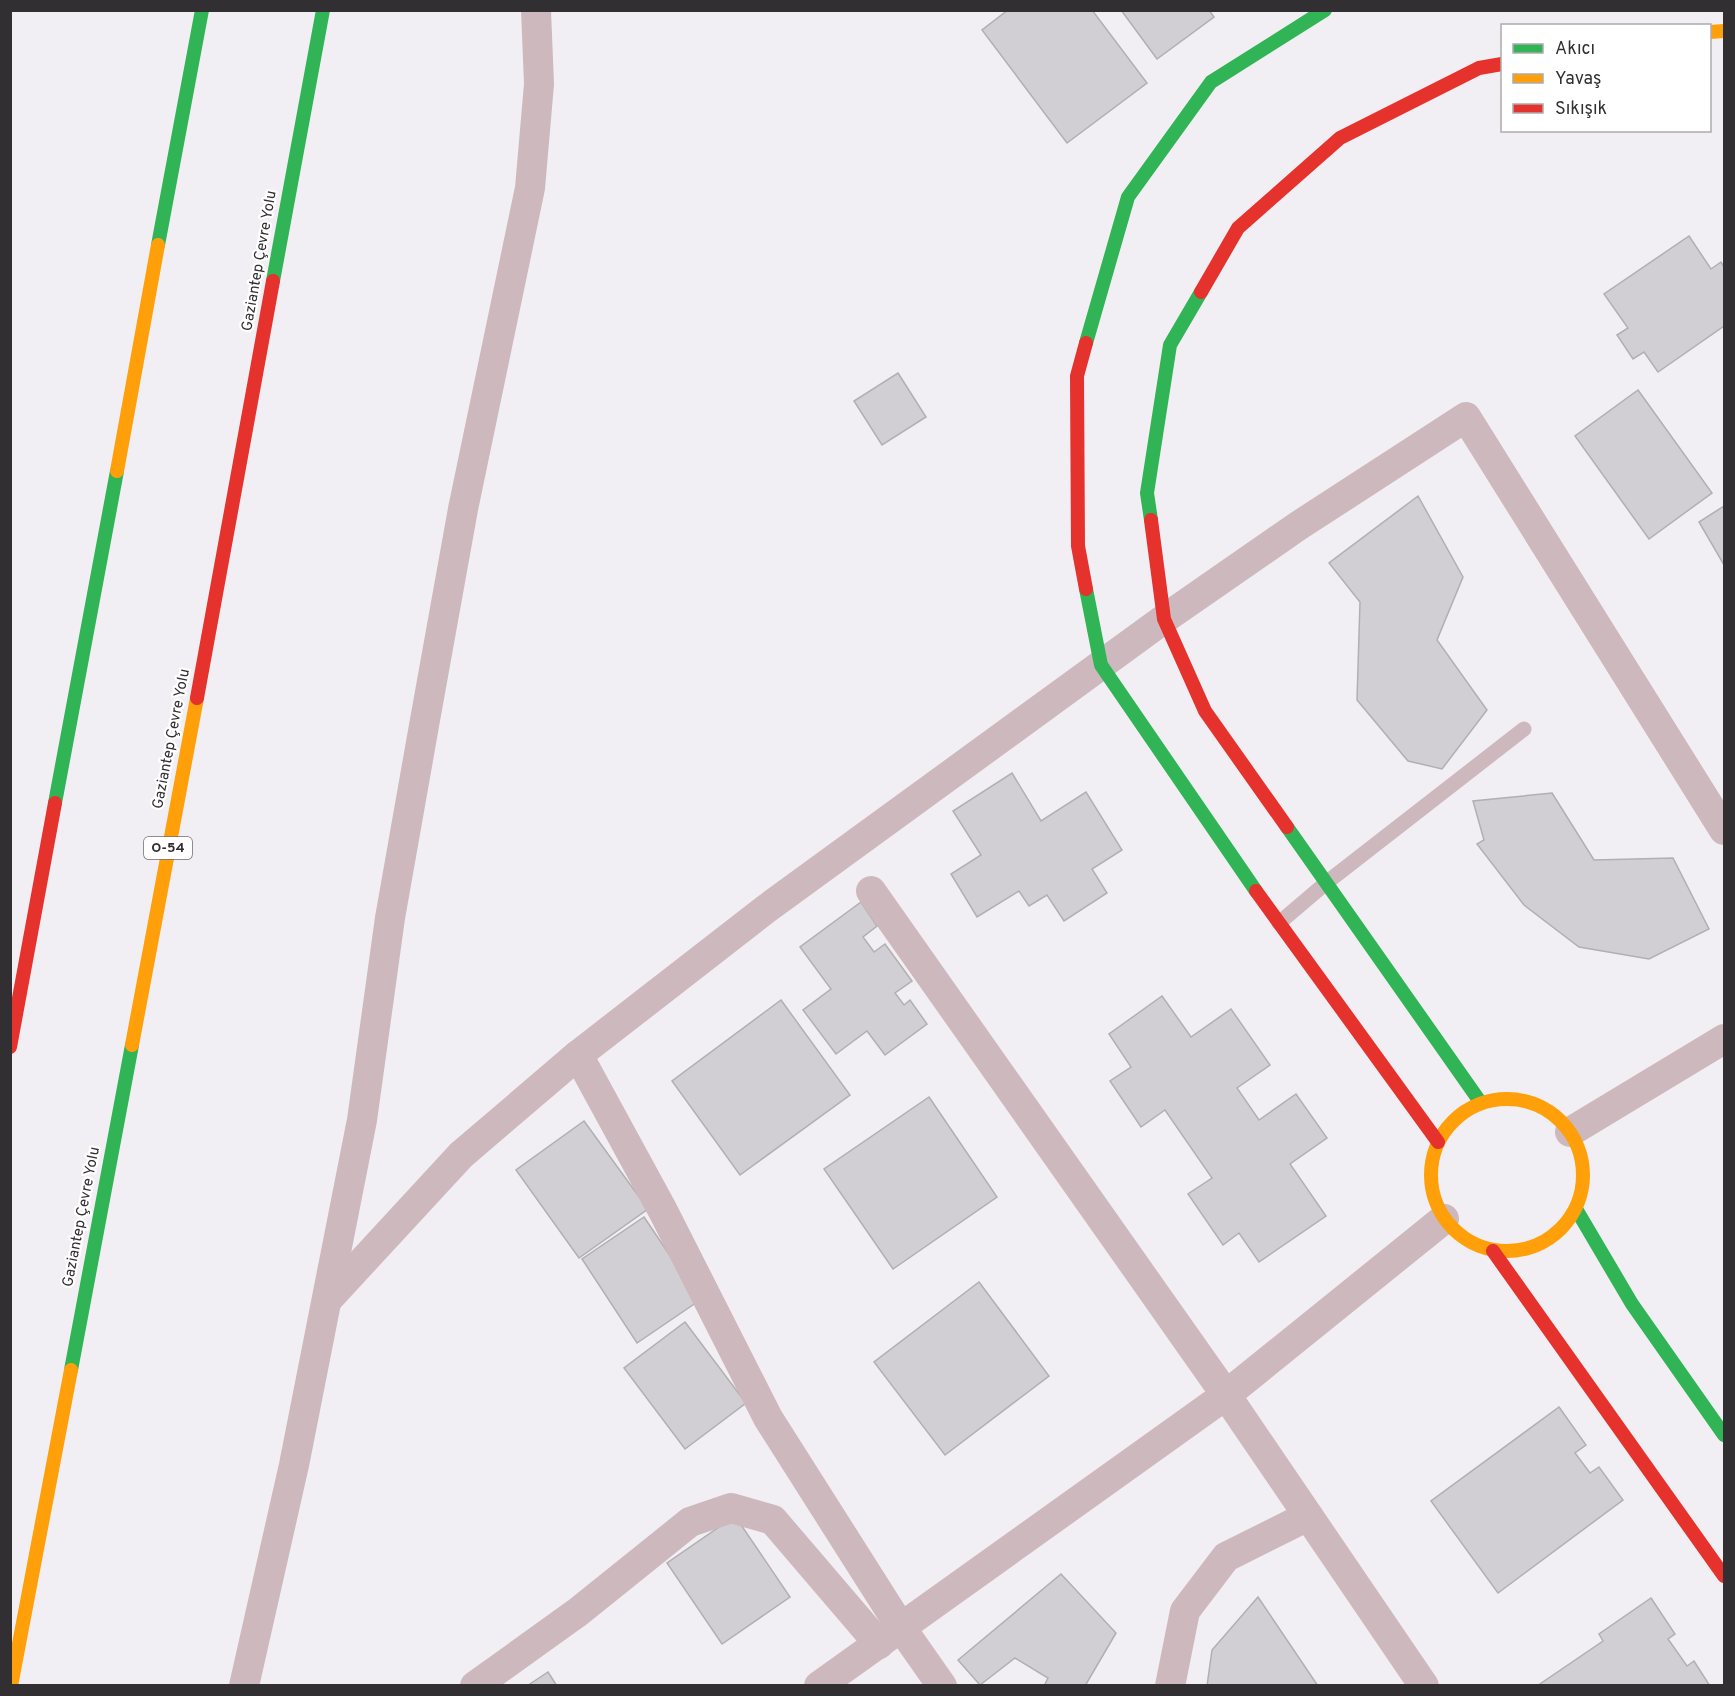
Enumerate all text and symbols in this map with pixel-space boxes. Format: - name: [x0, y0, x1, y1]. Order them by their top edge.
- legend: [1501, 24, 1711, 132]
- text: Akıcı: [1555, 38, 1595, 61]
- text: Yavaş: [1555, 68, 1601, 91]
- text: Sıkışık: [1555, 98, 1607, 121]
- street label: Gaziantep Çevre Yolu: [238, 189, 282, 333]
- street label: Gaziantep Çevre Yolu: [149, 667, 195, 811]
- road number: O-54: [144, 837, 192, 859]
- street label: Gaziantep Çevre Yolu: [59, 1145, 105, 1289]

